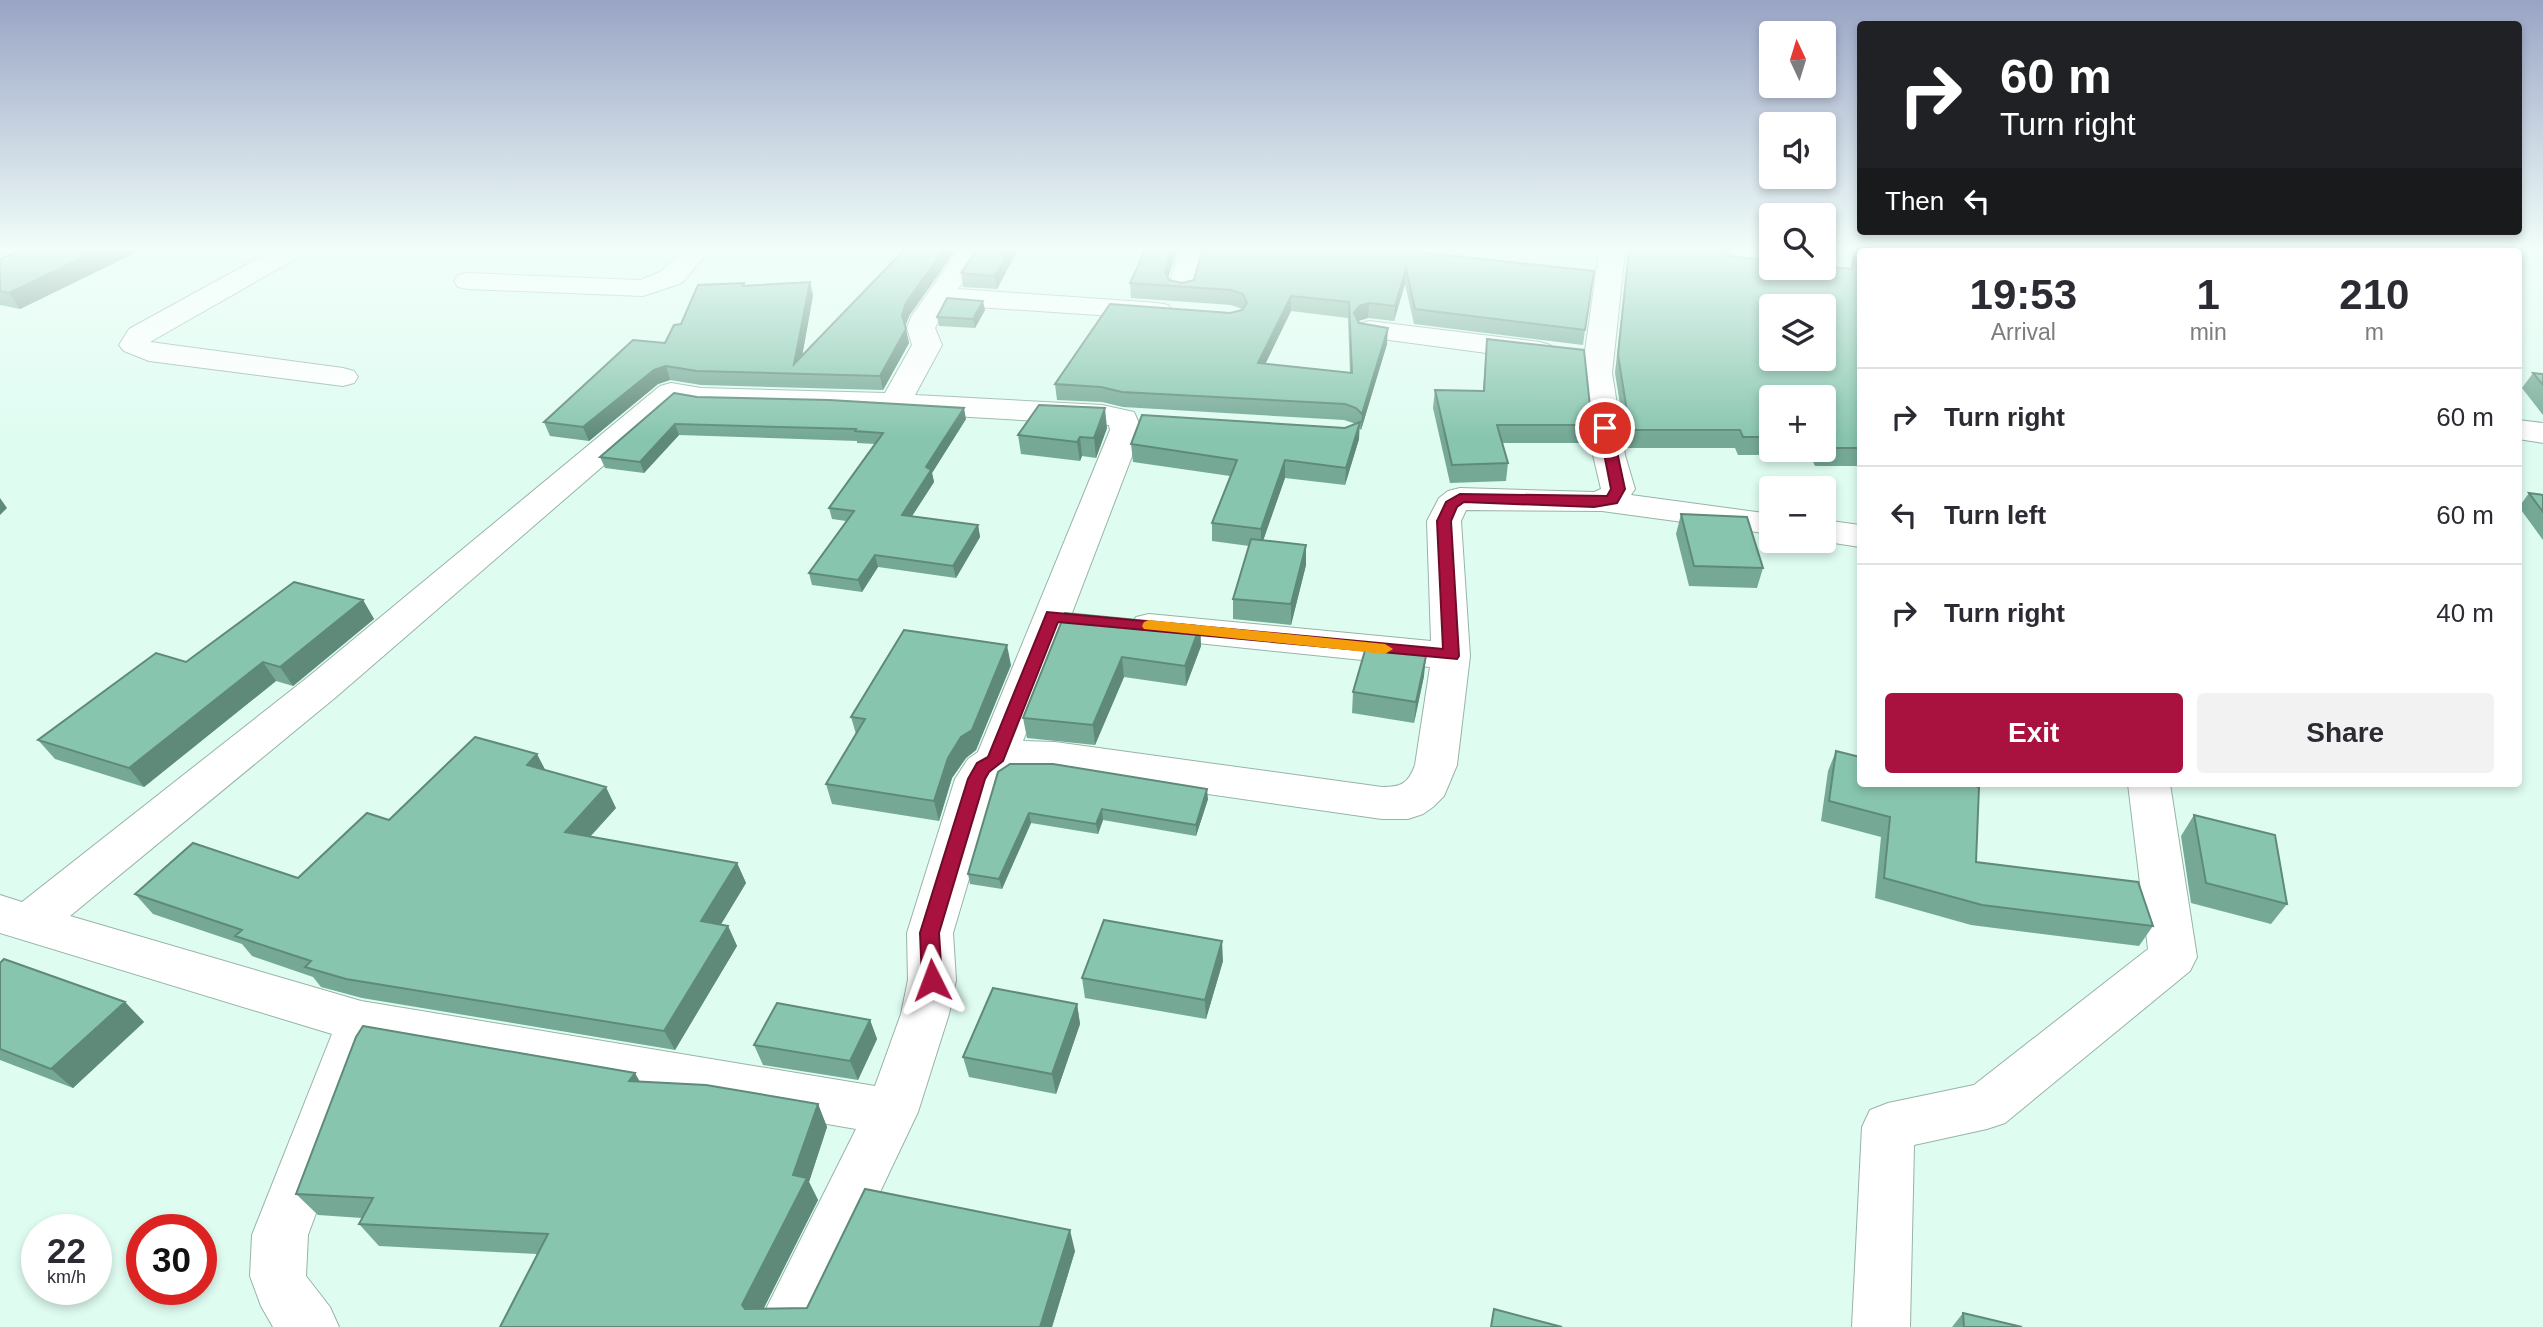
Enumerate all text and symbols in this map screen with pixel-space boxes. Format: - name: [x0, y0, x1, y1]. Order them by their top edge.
- north arrow: [1759, 21, 1836, 98]
- map controls: [1759, 21, 1836, 553]
- icon: right: [1885, 49, 1976, 140]
- text: 60 m: [2000, 49, 2112, 103]
- text: Turn right: [2000, 106, 2136, 142]
- button: sound: [1759, 112, 1836, 189]
- icon: left: [1958, 182, 1996, 220]
- text: Then: [1885, 186, 1944, 216]
- button: search: [1759, 203, 1836, 280]
- text: 19:53: [1970, 271, 2077, 318]
- text: 1: [2196, 271, 2220, 318]
- text: 210: [2339, 271, 2409, 318]
- button: layers: [1759, 294, 1836, 371]
- text: Arrival: [1991, 319, 2056, 345]
- text: min: [2190, 319, 2227, 345]
- text: m: [2365, 319, 2384, 345]
- button: +: [1759, 385, 1836, 462]
- pin: [1575, 398, 1635, 458]
- icon: right: [1885, 398, 1923, 436]
- text: Turn right: [1944, 402, 2065, 432]
- text: 60 m: [2436, 402, 2494, 432]
- icon: arrive: [1586, 409, 1624, 447]
- button: −: [1759, 476, 1836, 553]
- icon: left: [1885, 496, 1923, 534]
- text: Turn left: [1944, 500, 2046, 530]
- text: 60 m: [2436, 500, 2494, 530]
- icon: right: [1885, 594, 1923, 632]
- text: Turn right: [1944, 598, 2065, 628]
- text: 40 m: [2436, 598, 2494, 628]
- button: Exit: [1885, 693, 2183, 773]
- button: Share: [2197, 693, 2494, 773]
- position arrow: [895, 943, 969, 1017]
- speed limit sign: 30: [126, 1214, 217, 1305]
- text: 22: [47, 1231, 86, 1270]
- text: km/h: [47, 1267, 86, 1287]

